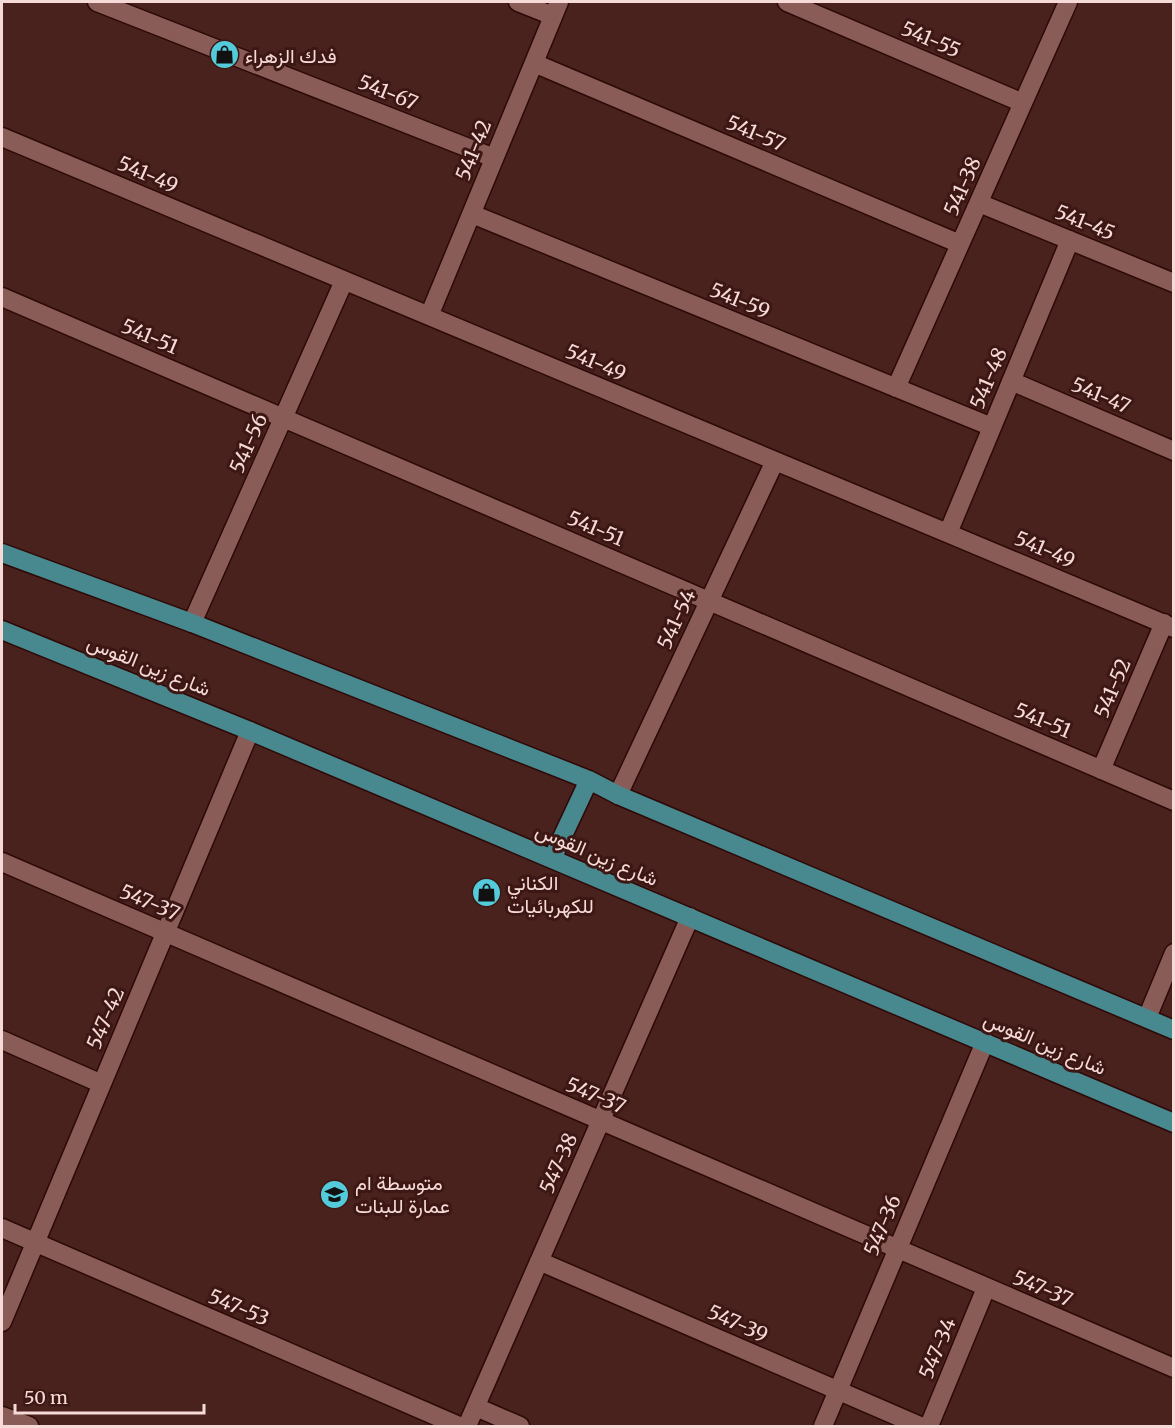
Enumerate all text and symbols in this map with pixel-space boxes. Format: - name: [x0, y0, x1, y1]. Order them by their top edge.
- street label: 541-55: [898, 15, 964, 63]
- shop icon: فدك الزهراء: [208, 39, 240, 71]
- place label: فدك الزهراء: [245, 43, 337, 69]
- street label: 541-67: [355, 69, 421, 115]
- street label: 541-57: [723, 109, 789, 157]
- street label: 541-42: [450, 116, 496, 184]
- street label: 541-49: [114, 150, 182, 198]
- street label: 541-38: [938, 153, 986, 219]
- street label: 541-45: [1052, 199, 1118, 245]
- street label: 541-59: [706, 277, 774, 323]
- street label: 541-51: [118, 313, 182, 359]
- street label: 541-49: [562, 338, 630, 386]
- street label: 541-48: [964, 344, 1012, 412]
- street label: 541-47: [1068, 371, 1134, 419]
- street label: 541-56: [224, 409, 272, 477]
- street label: 541-51: [564, 505, 628, 551]
- street label: 541-49: [1011, 525, 1079, 573]
- street label: 541-54: [651, 585, 701, 653]
- street label: شارع زين القوس: [83, 629, 214, 703]
- street label: 541-52: [1088, 655, 1136, 721]
- street label: 541-51: [1011, 697, 1075, 743]
- street label: شارع زين القوس: [531, 817, 662, 893]
- place label: الكناني للكهربائيات: [507, 870, 594, 919]
- shop icon: الكناني للكهربائيات: [470, 877, 502, 909]
- street label: 547-37: [116, 878, 184, 926]
- street label: 547-42: [81, 983, 129, 1053]
- street label: شارع زين القوس: [979, 1006, 1110, 1082]
- street label: 547-37: [562, 1071, 630, 1119]
- street label: 547-38: [534, 1129, 582, 1197]
- place label: متوسطة ام عمارة للبنات: [355, 1170, 450, 1219]
- school or university icon: متوسطة ام عمارة للبنات: [318, 1178, 350, 1210]
- street label: 547-36: [858, 1191, 906, 1259]
- street label: 547-37: [1009, 1264, 1077, 1312]
- street label: 547-53: [205, 1283, 273, 1331]
- street label: 547-39: [704, 1299, 772, 1347]
- street label: 547-34: [913, 1314, 961, 1382]
- scale bar: [15, 1377, 204, 1415]
- text: 50 m: [24, 1386, 68, 1409]

